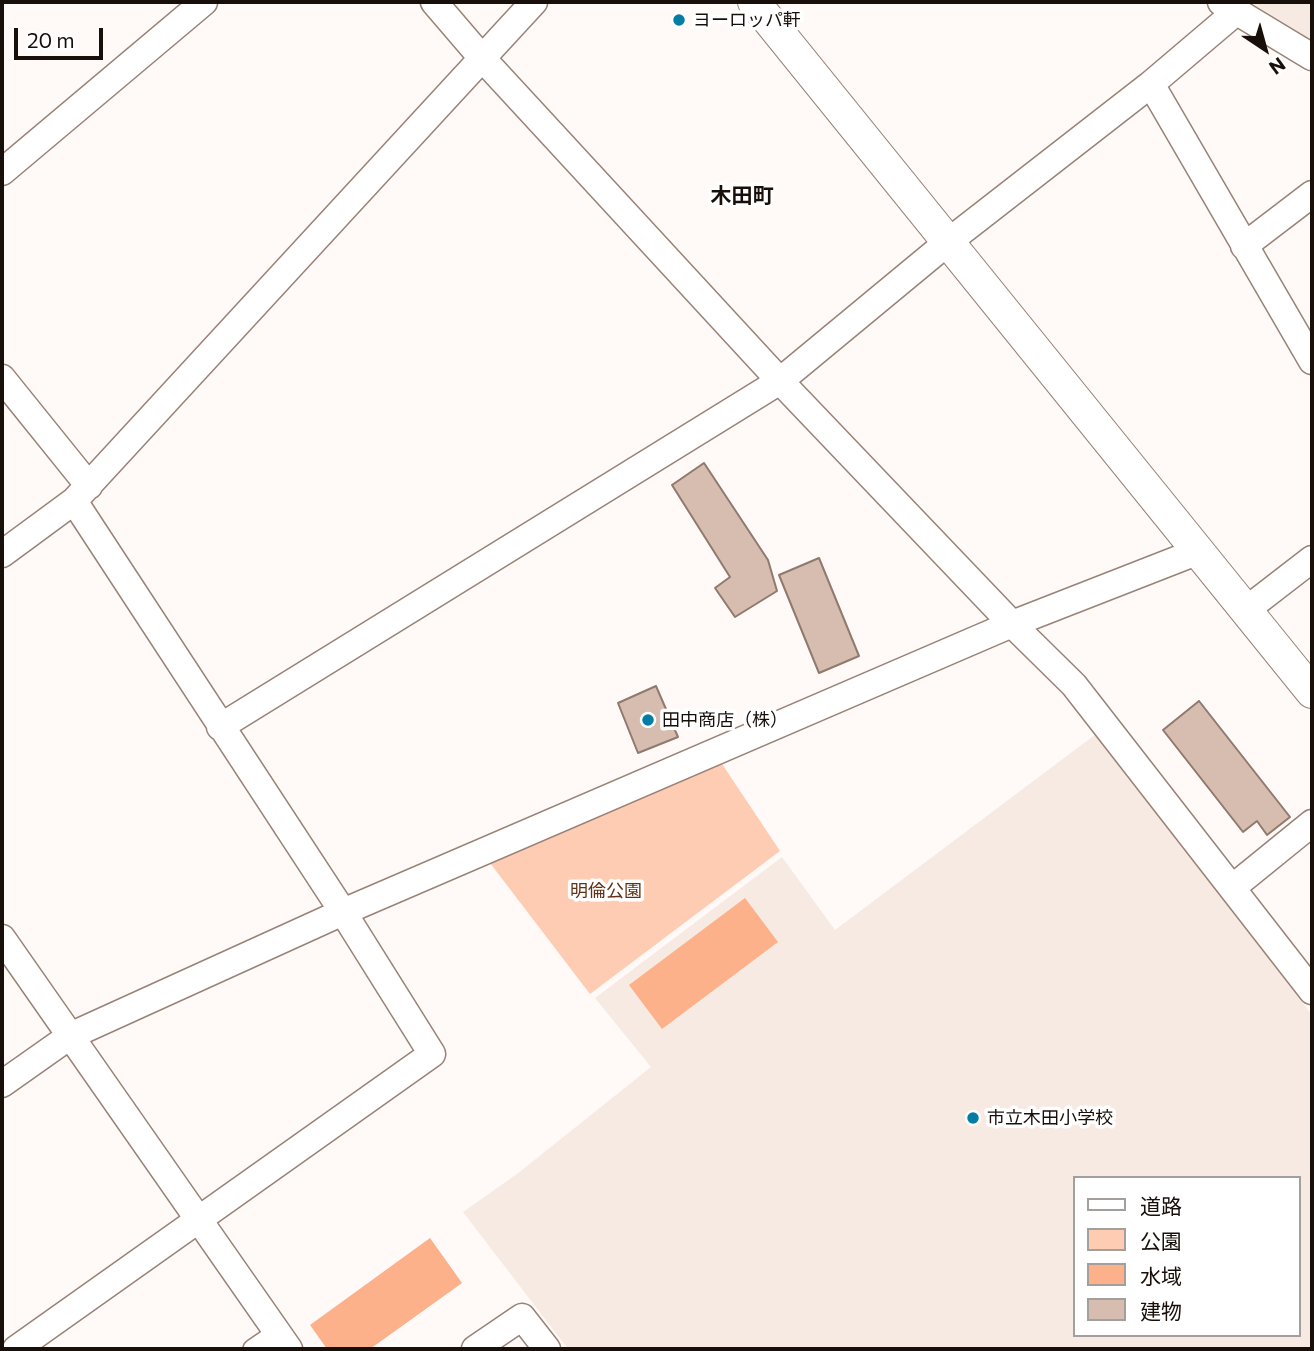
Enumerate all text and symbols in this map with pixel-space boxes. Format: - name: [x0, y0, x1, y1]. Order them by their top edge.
- place label: ヨーロッパ軒: [693, 9, 801, 31]
- marker: ヨーロッパ軒: [671, 12, 687, 28]
- scale bar: [18, 14, 107, 58]
- north arrow: [1230, 14, 1300, 84]
- text: 20 m: [27, 27, 75, 52]
- text: N: [1265, 53, 1290, 80]
- district label: 木田町: [711, 183, 773, 209]
- place label: 田中商店（株）: [662, 709, 788, 731]
- marker: 田中商店（株）: [640, 712, 656, 728]
- park label: 明倫公園: [570, 880, 642, 902]
- place label: 市立木田小学校: [987, 1107, 1113, 1129]
- marker: 市立木田小学校: [965, 1110, 981, 1126]
- legend: [1072, 1176, 1300, 1337]
- text: 道路: [1140, 1193, 1182, 1218]
- text: 公園: [1140, 1228, 1182, 1253]
- text: 水域: [1140, 1263, 1182, 1288]
- text: 建物: [1140, 1298, 1182, 1323]

